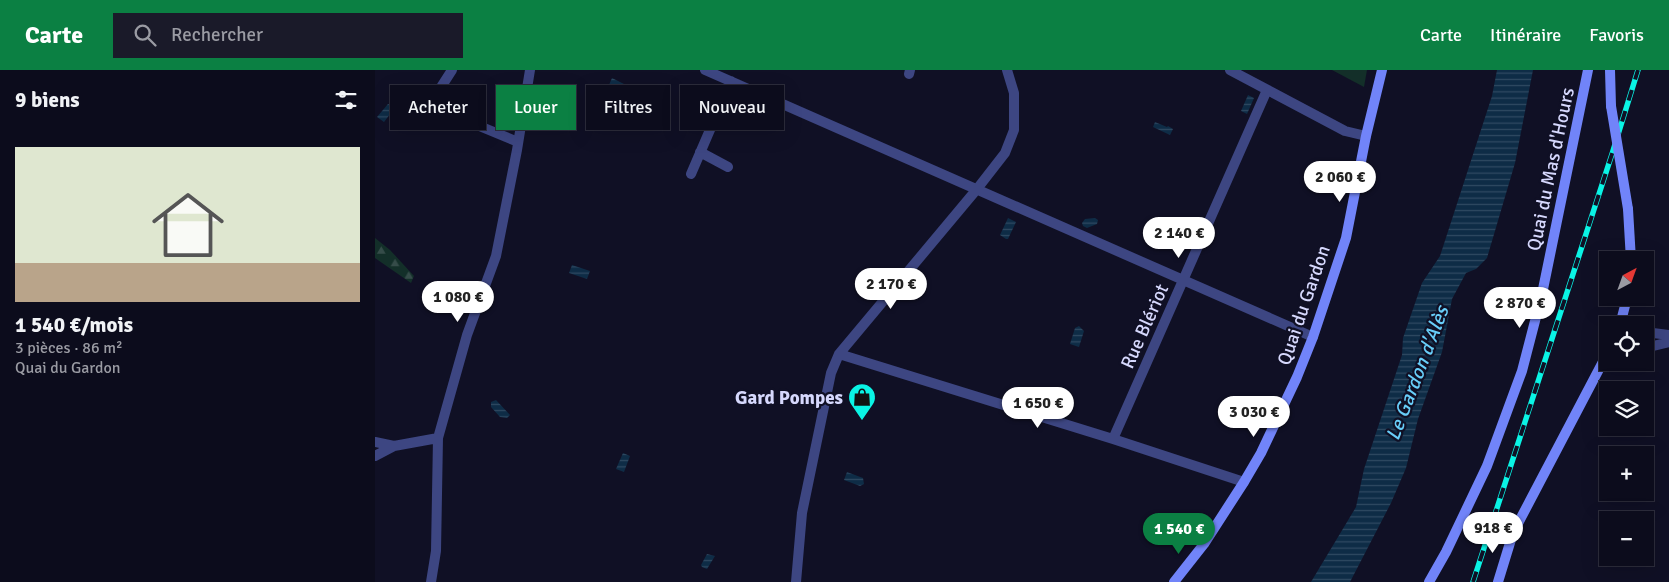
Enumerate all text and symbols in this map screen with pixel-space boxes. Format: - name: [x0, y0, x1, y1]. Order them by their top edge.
- search box: [113, 13, 463, 58]
- text: Carte: [25, 20, 83, 50]
- icon: search: [131, 21, 159, 49]
- text: Rechercher: [171, 23, 263, 47]
- text: Carte: [1420, 24, 1462, 46]
- text: Itinéraire: [1490, 24, 1561, 46]
- text: Favoris: [1589, 24, 1644, 46]
- chip: Acheter: [390, 85, 486, 130]
- chip: Louer: [496, 85, 576, 130]
- chip: Filtres: [586, 85, 670, 130]
- chip: Nouveau: [680, 85, 784, 130]
- street label: Quai du Mas d'Hours: [1522, 85, 1580, 253]
- icon: filters: [332, 86, 360, 114]
- text: 9 biens: [15, 87, 80, 113]
- pin: 2 060 €: [1294, 160, 1386, 203]
- text: 2 060 €: [1315, 167, 1365, 187]
- icon: home: [143, 180, 233, 270]
- pin: 2 140 €: [1133, 216, 1225, 259]
- text: 2 140 €: [1154, 223, 1204, 243]
- street label: Quai du Gardon: [1272, 242, 1336, 369]
- north arrow: [1599, 251, 1654, 306]
- map controls: [1599, 251, 1654, 566]
- pin: 2 170 €: [845, 268, 937, 310]
- text: 2 170 €: [866, 274, 916, 294]
- pin: 1 080 €: [412, 280, 504, 323]
- street label: Rue Blériot: [1116, 280, 1174, 373]
- pin: 2 870 €: [1474, 286, 1566, 329]
- text: 1 080 €: [433, 287, 483, 307]
- text: 2 870 €: [1495, 293, 1545, 313]
- water label: Le Gardon d'Alès: [1380, 300, 1455, 444]
- text: 1 540 €/mois: [15, 312, 133, 338]
- button: locate: [1599, 316, 1654, 371]
- text: 3 pièces · 86 m²: [15, 338, 123, 358]
- text: Quai du Gardon: [15, 358, 121, 378]
- button: layers: [1599, 381, 1654, 436]
- shop icon: Gard Pompes: [847, 382, 877, 421]
- place label: Gard Pompes: [735, 386, 843, 410]
- pin: 1 650 €: [992, 386, 1084, 429]
- text: 1 650 €: [1013, 393, 1063, 413]
- pin: 3 030 €: [1208, 396, 1300, 438]
- text: 3 030 €: [1229, 402, 1279, 422]
- button: +: [1599, 446, 1654, 501]
- button: −: [1599, 511, 1654, 566]
- pin: 1 540 €: [1133, 512, 1225, 555]
- pin: 918 €: [1458, 512, 1528, 554]
- text: 918 €: [1474, 518, 1512, 538]
- text: 1 540 €: [1154, 519, 1204, 539]

